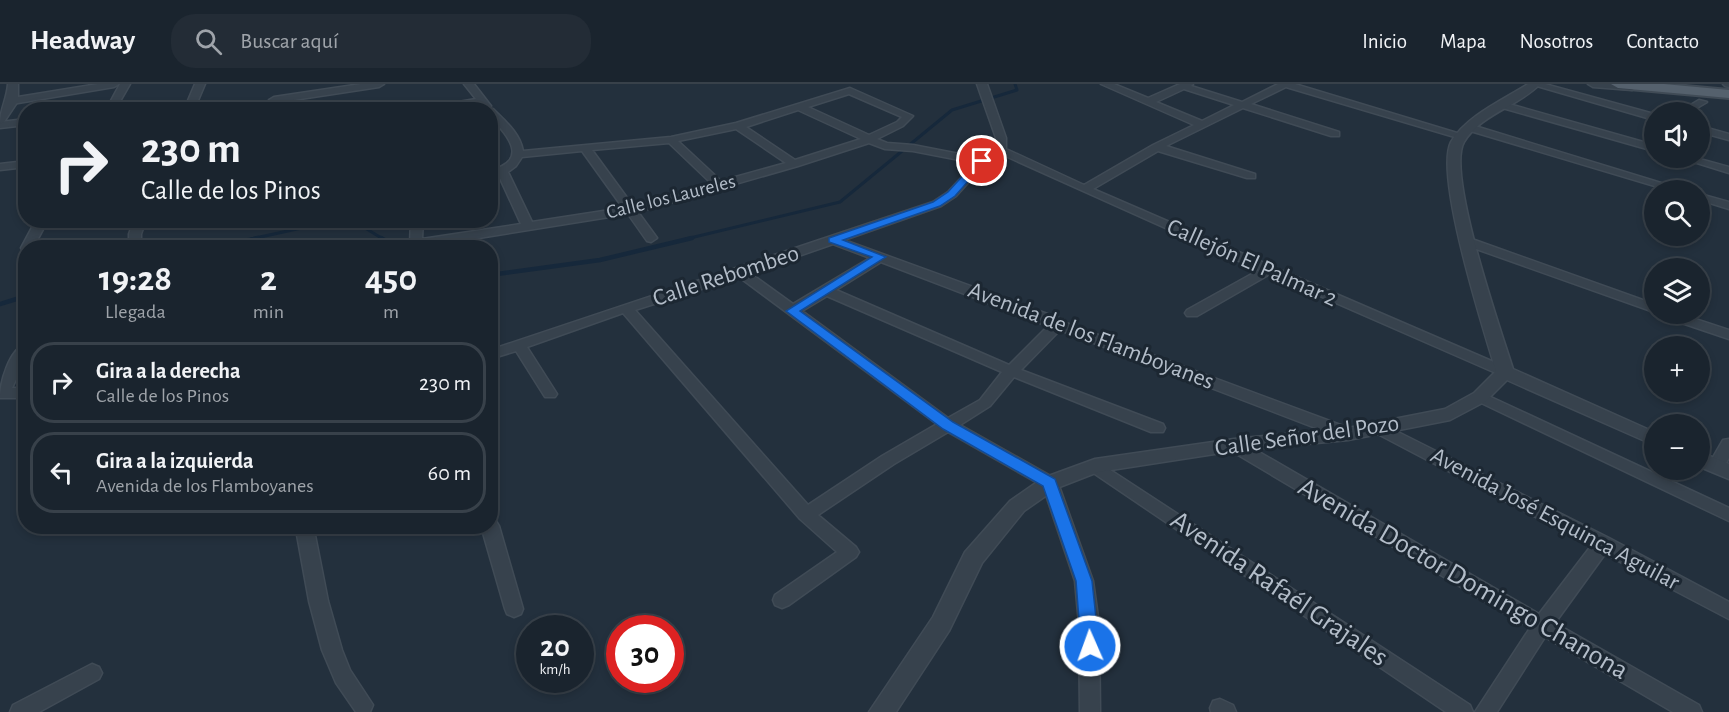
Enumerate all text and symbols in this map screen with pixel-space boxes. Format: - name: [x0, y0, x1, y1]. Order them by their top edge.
- search box: [171, 14, 591, 68]
- icon: search: [192, 25, 225, 58]
- text: Headway: [30, 27, 135, 55]
- text: Buscar aquí: [240, 30, 338, 52]
- text: Inicio: [1362, 31, 1407, 52]
- text: Mapa: [1440, 31, 1487, 52]
- text: Nosotros: [1520, 31, 1593, 52]
- text: Contacto: [1626, 31, 1699, 52]
- map controls: [1644, 102, 1710, 480]
- button: sound: [1644, 102, 1710, 168]
- icon: right: [42, 126, 120, 204]
- text: 230 m: [141, 128, 241, 170]
- pin: [956, 135, 1007, 186]
- icon: arrive: [965, 144, 998, 177]
- street label: Calle los Laureles: [604, 171, 738, 223]
- text: Calle de los Pinos: [141, 177, 321, 204]
- button: search: [1644, 180, 1710, 246]
- street label: Callejón El Palmar 2: [1163, 215, 1341, 311]
- street label: Calle Rebombeo: [650, 241, 802, 311]
- button: layers: [1644, 258, 1710, 324]
- text: 19:28: [99, 261, 172, 297]
- text: 2: [260, 261, 277, 297]
- text: 450: [365, 261, 417, 297]
- street label: Avenida de los Flamboyanes: [965, 278, 1217, 394]
- text: Llegada: [105, 302, 166, 322]
- text: min: [253, 302, 284, 322]
- text: m: [383, 302, 399, 322]
- button: +: [1644, 336, 1710, 402]
- text: Gira a la derecha: [96, 360, 241, 382]
- icon: right: [45, 366, 78, 399]
- text: 230 m: [419, 372, 471, 394]
- text: Calle de los Pinos: [96, 386, 229, 406]
- street label: Calle Señor del Pozo: [1213, 411, 1401, 461]
- button: −: [1644, 414, 1710, 480]
- street label: Avenida José Esquinca Aguilar: [1427, 443, 1684, 595]
- text: Gira a la izquierda: [96, 450, 254, 472]
- icon: left: [45, 456, 78, 489]
- text: 60 m: [428, 462, 471, 484]
- street label: Avenida Doctor Domingo Chanona: [1293, 473, 1633, 685]
- text: Avenida de los Flamboyanes: [96, 476, 314, 496]
- street label: Avenida Rafaél Grajales: [1165, 506, 1393, 672]
- position arrow: [1058, 614, 1122, 678]
- speed limit sign: 30: [606, 615, 684, 693]
- text: 20: [540, 632, 570, 662]
- text: km/h: [540, 662, 570, 677]

